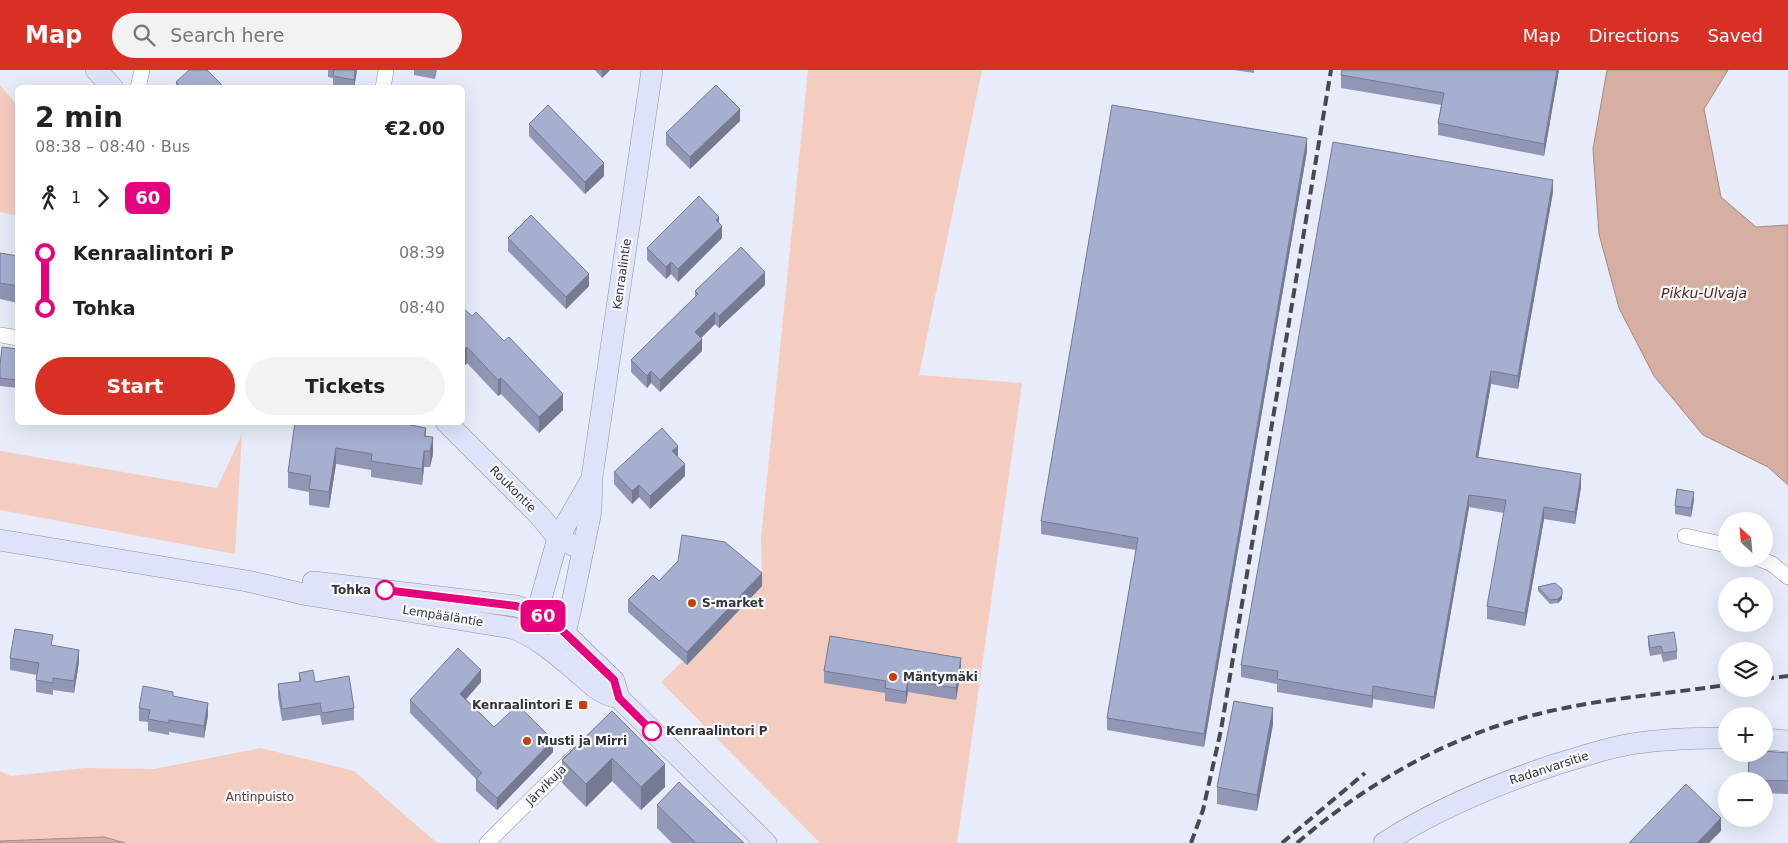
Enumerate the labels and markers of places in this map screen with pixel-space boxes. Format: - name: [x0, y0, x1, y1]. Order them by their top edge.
- marker: Tohka: [375, 580, 395, 600]
- place label: Tohka: [332, 583, 371, 597]
- place label: S-market: [702, 596, 764, 610]
- marker: S-market: [686, 597, 698, 609]
- place label: Mäntymäki: [903, 670, 978, 684]
- marker: Mäntymäki: [887, 671, 899, 683]
- place label: Kenraalintori E: [472, 698, 573, 712]
- marker: Kenraalintori E: [577, 699, 589, 711]
- marker: Kenraalintori P: [642, 721, 662, 741]
- place label: Kenraalintori P: [666, 724, 768, 738]
- place label: Musti ja Mirri: [537, 734, 627, 748]
- marker: Musti ja Mirri: [521, 735, 533, 747]

